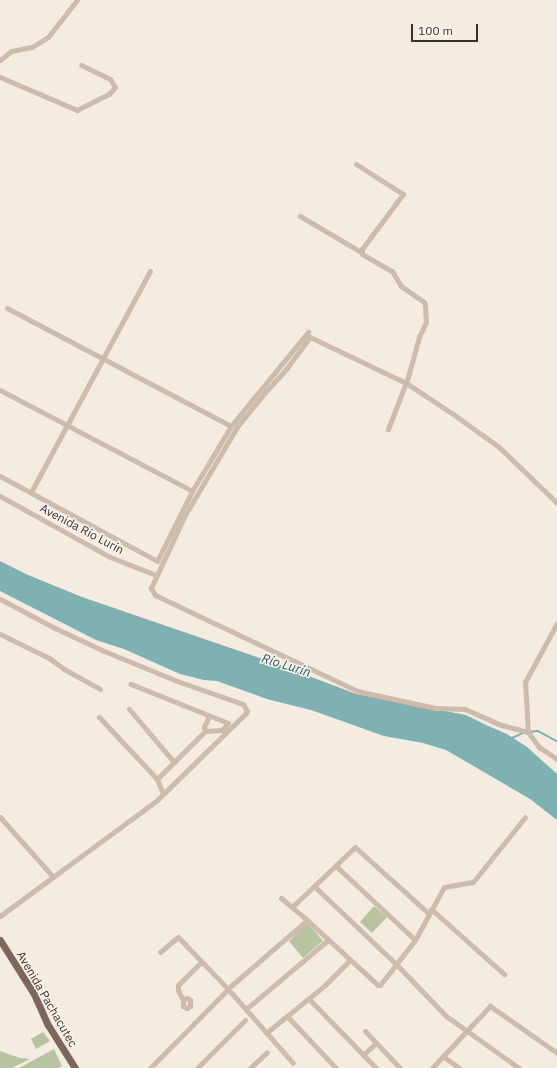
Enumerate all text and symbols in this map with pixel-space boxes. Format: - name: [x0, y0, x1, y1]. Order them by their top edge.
- scale bar: [413, 16, 480, 42]
- text: 100 m: [418, 23, 453, 38]
- street label: Avenida Río Lurín: [38, 501, 126, 557]
- water label: Río Lurín: [259, 651, 313, 681]
- street label: Avenida Pachacutec: [14, 948, 80, 1050]

